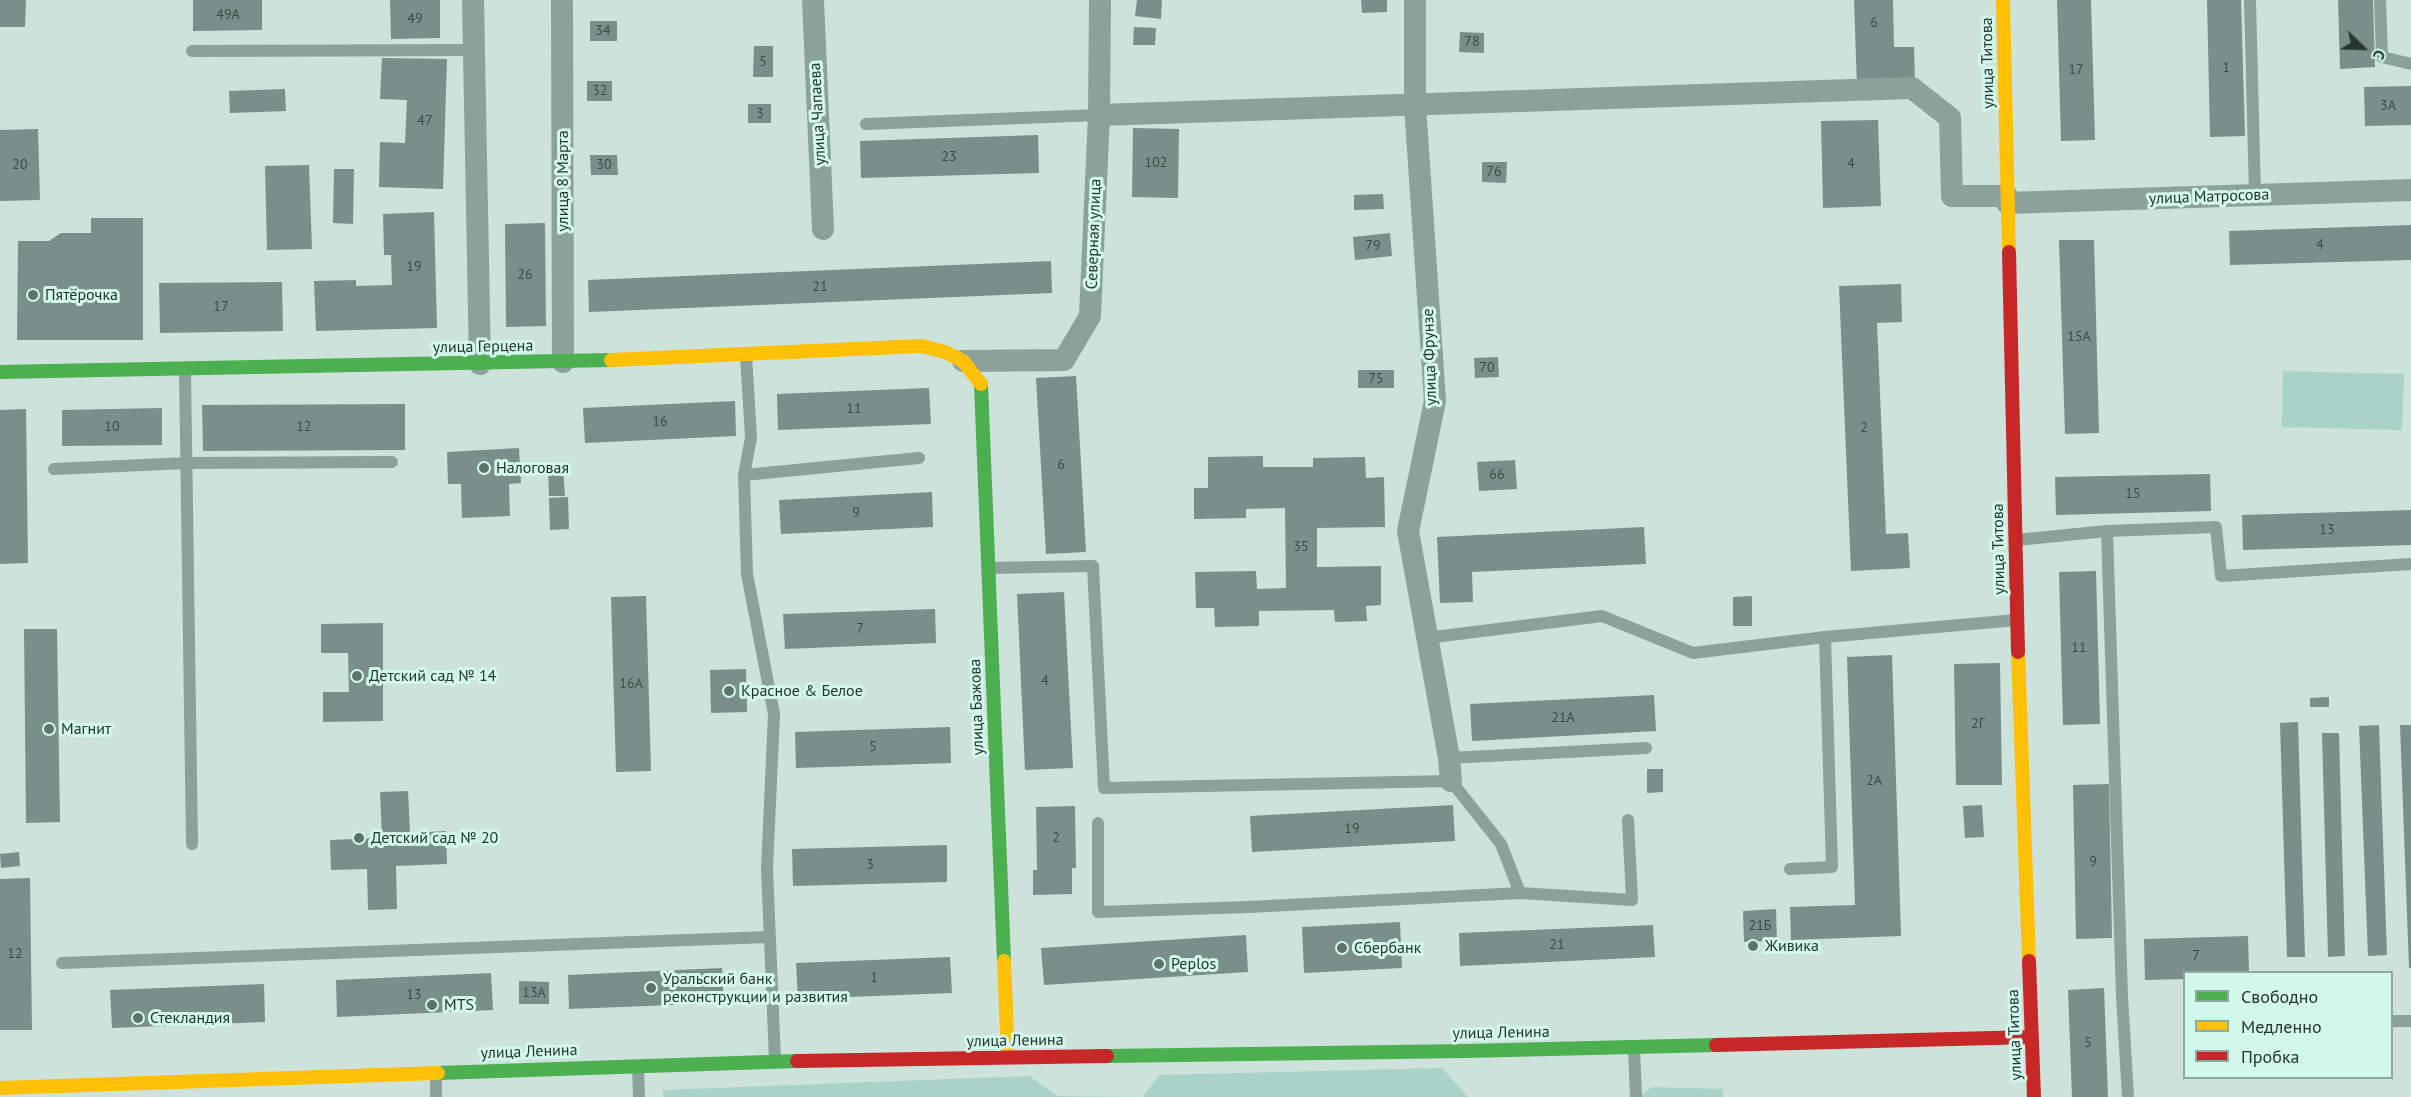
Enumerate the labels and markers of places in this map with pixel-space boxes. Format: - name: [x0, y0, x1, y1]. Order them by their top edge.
- place label: Пятёрочка: [45, 285, 118, 305]
- marker: Пятёрочка: [26, 288, 40, 302]
- place label: Налоговая: [496, 458, 569, 478]
- marker: Налоговая: [477, 461, 491, 475]
- place label: Детский сад № 14: [369, 666, 496, 686]
- marker: Детский сад № 14: [350, 669, 364, 683]
- place label: Красное & Белое: [741, 681, 863, 701]
- marker: Красное & Белое: [722, 684, 736, 698]
- place label: Магнит: [61, 719, 111, 739]
- marker: Магнит: [42, 722, 56, 736]
- place label: Детский сад № 20: [371, 828, 498, 848]
- marker: Детский сад № 20: [352, 831, 366, 845]
- place label: Живика: [1765, 936, 1819, 956]
- place label: Сбербанк: [1354, 938, 1421, 958]
- marker: Живика: [1746, 939, 1760, 953]
- marker: Сбербанк: [1335, 941, 1349, 955]
- place label: Peplos: [1171, 954, 1216, 974]
- marker: Peplos: [1152, 957, 1166, 971]
- place label: Уральский банк реконструкции и развития: [663, 969, 848, 1007]
- marker: Уральский банк реконструкции и развития: [644, 981, 658, 995]
- place label: MTS: [444, 995, 474, 1015]
- marker: MTS: [425, 998, 439, 1012]
- place label: Стекландия: [150, 1008, 230, 1028]
- marker: Стекландия: [131, 1011, 145, 1025]

